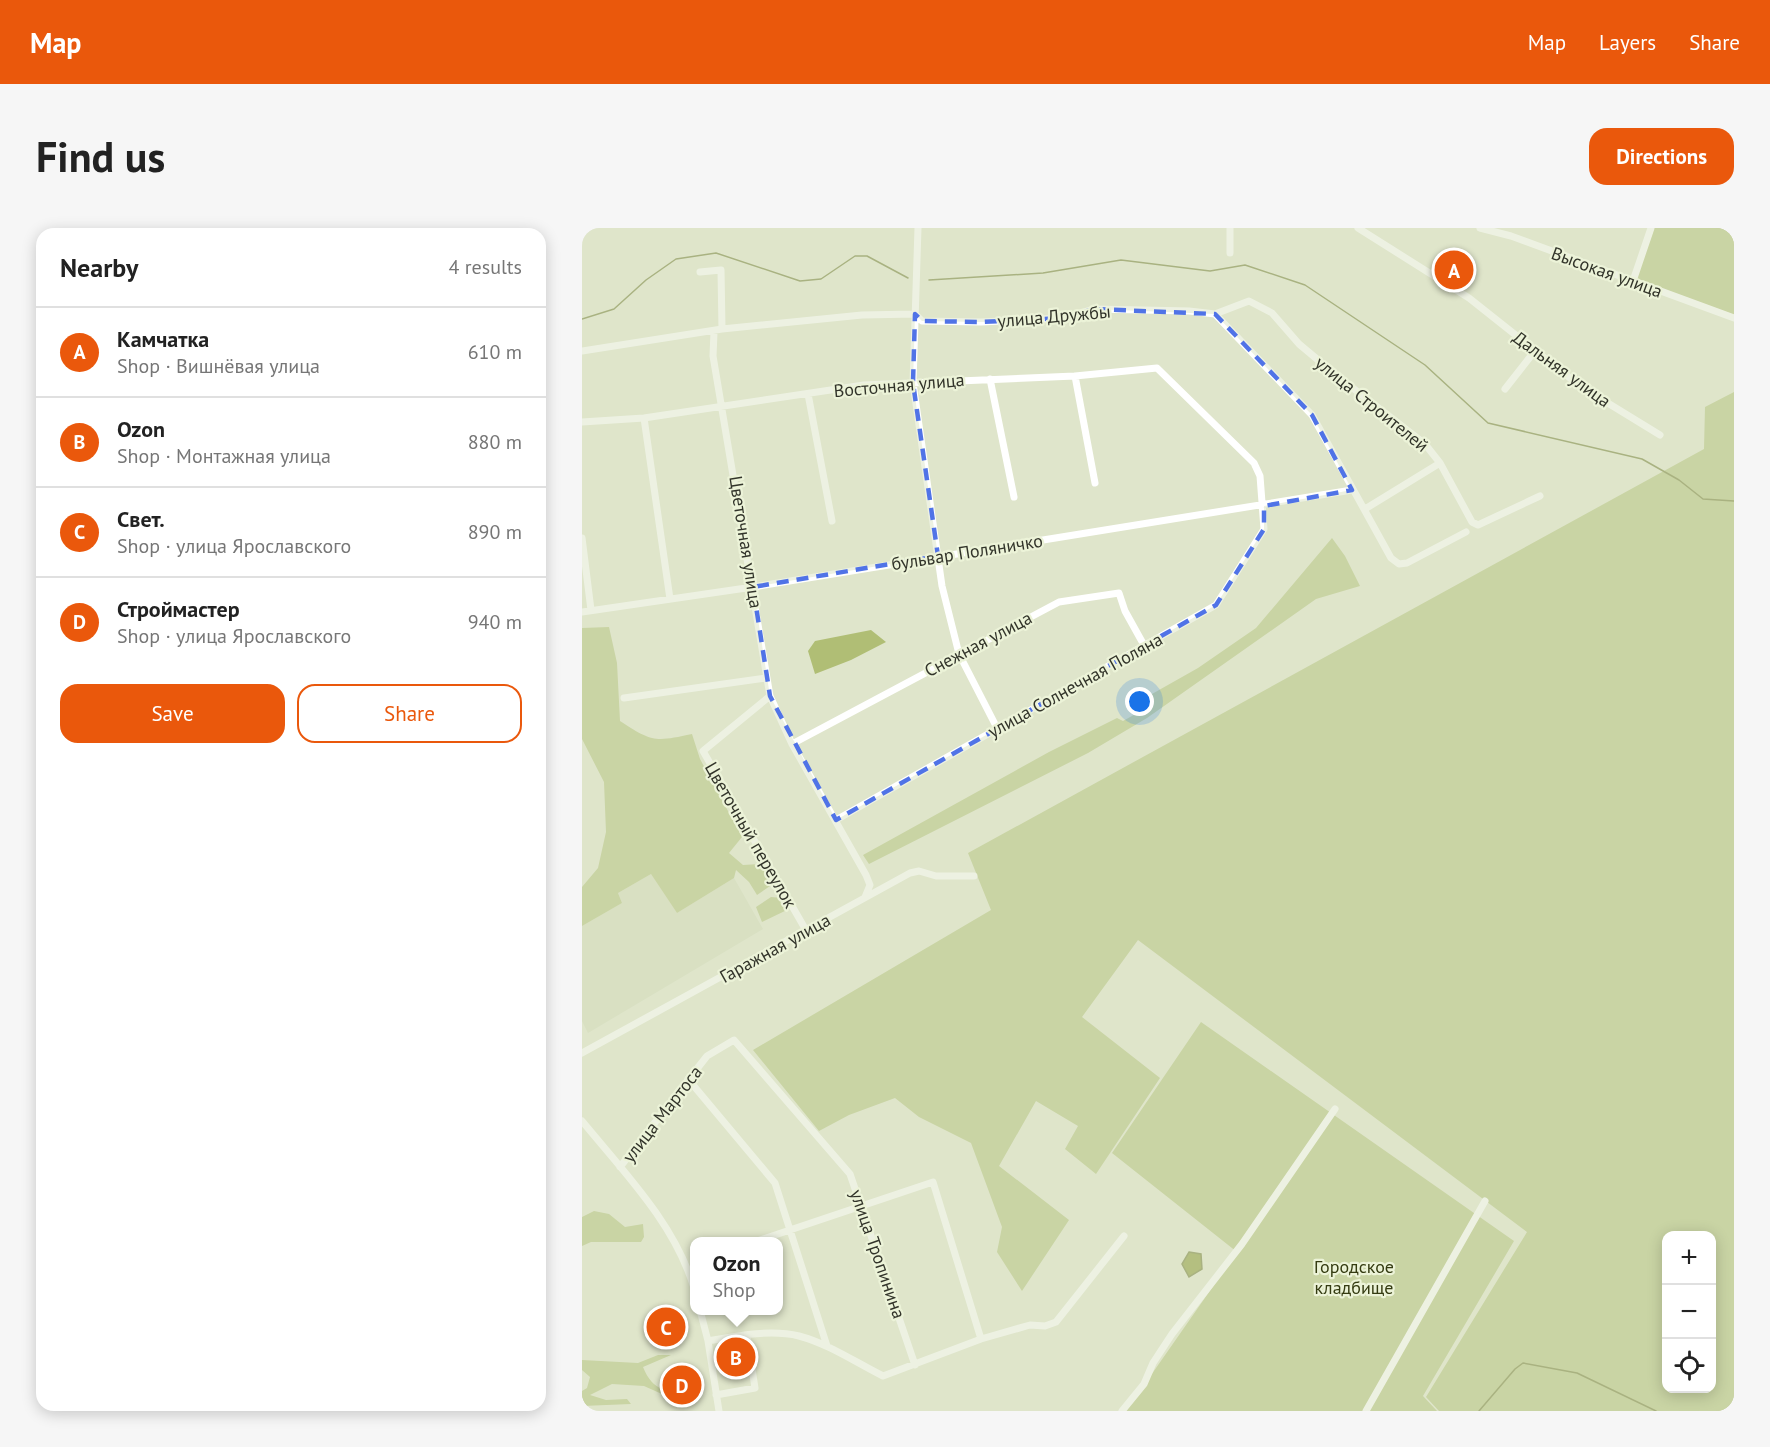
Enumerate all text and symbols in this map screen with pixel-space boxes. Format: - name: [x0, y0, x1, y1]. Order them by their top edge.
- text: Map: [30, 24, 81, 61]
- text: Map: [1528, 29, 1566, 56]
- text: Layers: [1599, 29, 1656, 56]
- text: Share: [1689, 29, 1740, 56]
- button: Directions: [1589, 128, 1734, 185]
- text: Find us: [36, 129, 165, 184]
- street label: Высокая улица: [1548, 241, 1666, 303]
- pin: A: [1434, 248, 1474, 292]
- text: Nearby: [60, 251, 138, 284]
- text: 4 results: [449, 254, 522, 280]
- street label: улица Дружбы: [996, 300, 1112, 332]
- text: Камчатка: [117, 325, 209, 353]
- street label: Дальняя улица: [1508, 326, 1616, 412]
- text: A: [73, 339, 86, 365]
- text: 610 m: [468, 339, 522, 365]
- street label: улица Строителей: [1310, 351, 1434, 457]
- text: Shop · Вишнёвая улица: [117, 353, 320, 379]
- street label: Восточная улица: [833, 368, 965, 402]
- text: Ozon: [117, 415, 165, 443]
- text: B: [74, 429, 85, 455]
- text: 880 m: [468, 429, 522, 455]
- text: Shop · Монтажная улица: [117, 443, 331, 469]
- street label: Цветочная улица: [724, 474, 768, 610]
- text: Свет.: [117, 505, 165, 533]
- text: C: [74, 519, 85, 545]
- text: 890 m: [468, 519, 522, 545]
- street label: бульвар Поляничко: [890, 529, 1044, 575]
- text: Shop · улица Ярославского: [117, 533, 351, 559]
- text: Строймастер: [117, 595, 240, 623]
- street label: Снежная улица: [920, 606, 1036, 682]
- text: D: [73, 609, 86, 635]
- text: 940 m: [468, 609, 522, 635]
- text: Shop · улица Ярославского: [117, 623, 351, 649]
- street label: улица Солнечная Поляна: [984, 627, 1166, 743]
- button: Save: [60, 684, 285, 743]
- button: Share: [297, 684, 522, 743]
- your location: [1125, 687, 1154, 716]
- street label: Цветочный переулок: [700, 758, 802, 912]
- street label: Гаражная улица: [716, 908, 834, 988]
- street label: улица Мартоса: [617, 1061, 707, 1167]
- street label: улица Тропинина: [845, 1186, 911, 1322]
- map controls: [1662, 1231, 1716, 1393]
- button: +: [1662, 1231, 1716, 1285]
- popup: [690, 1237, 783, 1315]
- text: Ozon: [712, 1249, 761, 1277]
- park label: Городское кладбище: [1314, 1255, 1394, 1299]
- text: Shop: [712, 1277, 756, 1303]
- button: −: [1662, 1285, 1716, 1339]
- pin: C: [646, 1304, 686, 1350]
- pin: B: [716, 1334, 756, 1380]
- button: locate: [1662, 1339, 1716, 1393]
- pin: D: [662, 1362, 702, 1408]

